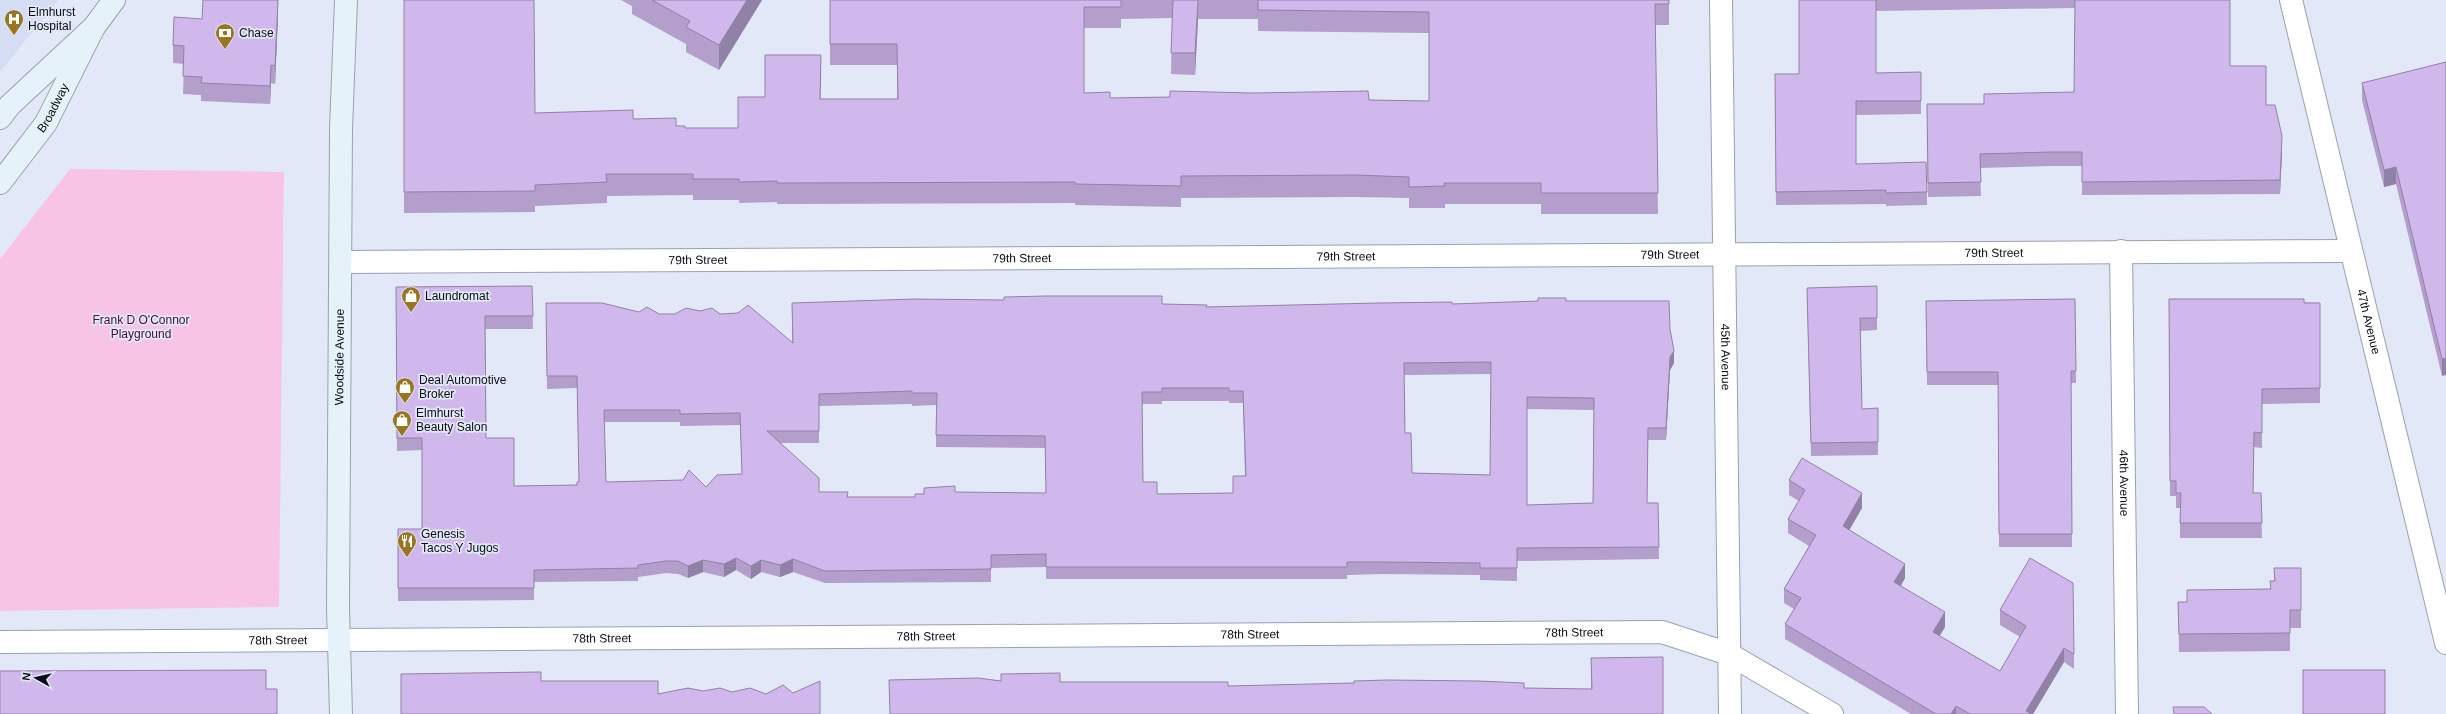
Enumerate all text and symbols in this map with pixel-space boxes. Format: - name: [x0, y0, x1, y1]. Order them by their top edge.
- place label: Elmhurst Hospital: [28, 5, 76, 33]
- hospital icon: Elmhurst Hospital: [3, 8, 25, 36]
- bank icon: Chase: [214, 22, 236, 50]
- place label: Chase: [239, 26, 274, 40]
- street label: Broadway: [34, 81, 72, 135]
- street label: 79th Street: [1965, 246, 2024, 260]
- street label: 79th Street: [1641, 248, 1700, 262]
- street label: 79th Street: [1317, 249, 1376, 264]
- street label: 79th Street: [993, 251, 1052, 265]
- street label: 79th Street: [669, 253, 728, 267]
- shop icon: Laundromat: [400, 285, 422, 313]
- street label: 47th Avenue: [2354, 288, 2383, 356]
- place label: Laundromat: [425, 289, 490, 303]
- street label: Woodside Avenue: [332, 308, 347, 405]
- park label: Frank D O'Connor Playground: [93, 313, 190, 341]
- street label: 45th Avenue: [1718, 324, 1733, 391]
- place label: Deal Automotive Broker: [419, 373, 507, 401]
- shop icon: Deal Automotive Broker: [394, 376, 416, 404]
- place label: Elmhurst Beauty Salon: [416, 406, 487, 434]
- shop icon: Elmhurst Beauty Salon: [391, 409, 413, 437]
- street label: 46th Avenue: [2117, 450, 2131, 517]
- place label: Genesis Tacos Y Jugos: [421, 527, 499, 555]
- restaurant icon: Genesis Tacos Y Jugos: [396, 530, 418, 558]
- street label: 78th Street: [1545, 625, 1604, 640]
- street label: 78th Street: [1221, 627, 1280, 642]
- street label: 78th Street: [897, 629, 956, 644]
- street label: 78th Street: [573, 631, 632, 646]
- street label: 78th Street: [249, 633, 308, 648]
- north arrow: [16, 658, 56, 698]
- text: N: [20, 672, 33, 681]

